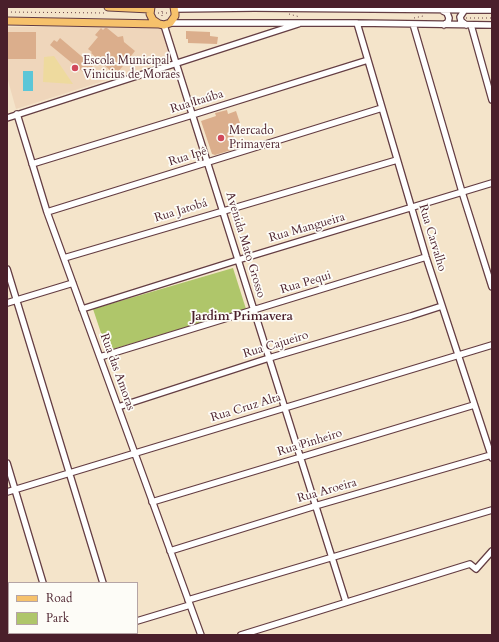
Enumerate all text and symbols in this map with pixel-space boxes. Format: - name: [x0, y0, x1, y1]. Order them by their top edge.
- place label: Escola Municipal Vinicius de Moraes: [83, 54, 180, 82]
- marker: Escola Municipal Vinicius de Moraes: [70, 63, 80, 73]
- street label: Rua Itaúba: [169, 87, 225, 117]
- place label: Mercado Primavera: [229, 124, 280, 152]
- marker: Mercado Primavera: [216, 133, 226, 143]
- street label: Rua Ipê: [167, 144, 209, 170]
- street label: Avenida Mato Grosso: [222, 190, 268, 300]
- street label: Rua Jatobá: [153, 196, 209, 226]
- street label: Rua Carvalho: [415, 203, 449, 273]
- street label: Rua Mangueira: [267, 210, 347, 246]
- street label: Rua Pequi: [279, 268, 333, 298]
- district label: Jardim Primavera: [191, 309, 293, 325]
- street label: Rua Cajueiro: [242, 328, 310, 362]
- street label: Rua das Amoras: [96, 332, 138, 412]
- street label: Rua Cruz Alta: [209, 391, 283, 425]
- street label: Rua Pinheiro: [276, 426, 344, 460]
- street label: Rua Aroeira: [296, 476, 358, 506]
- legend: [8, 582, 138, 634]
- text: Road: [46, 590, 72, 606]
- text: Park: [46, 610, 69, 626]

